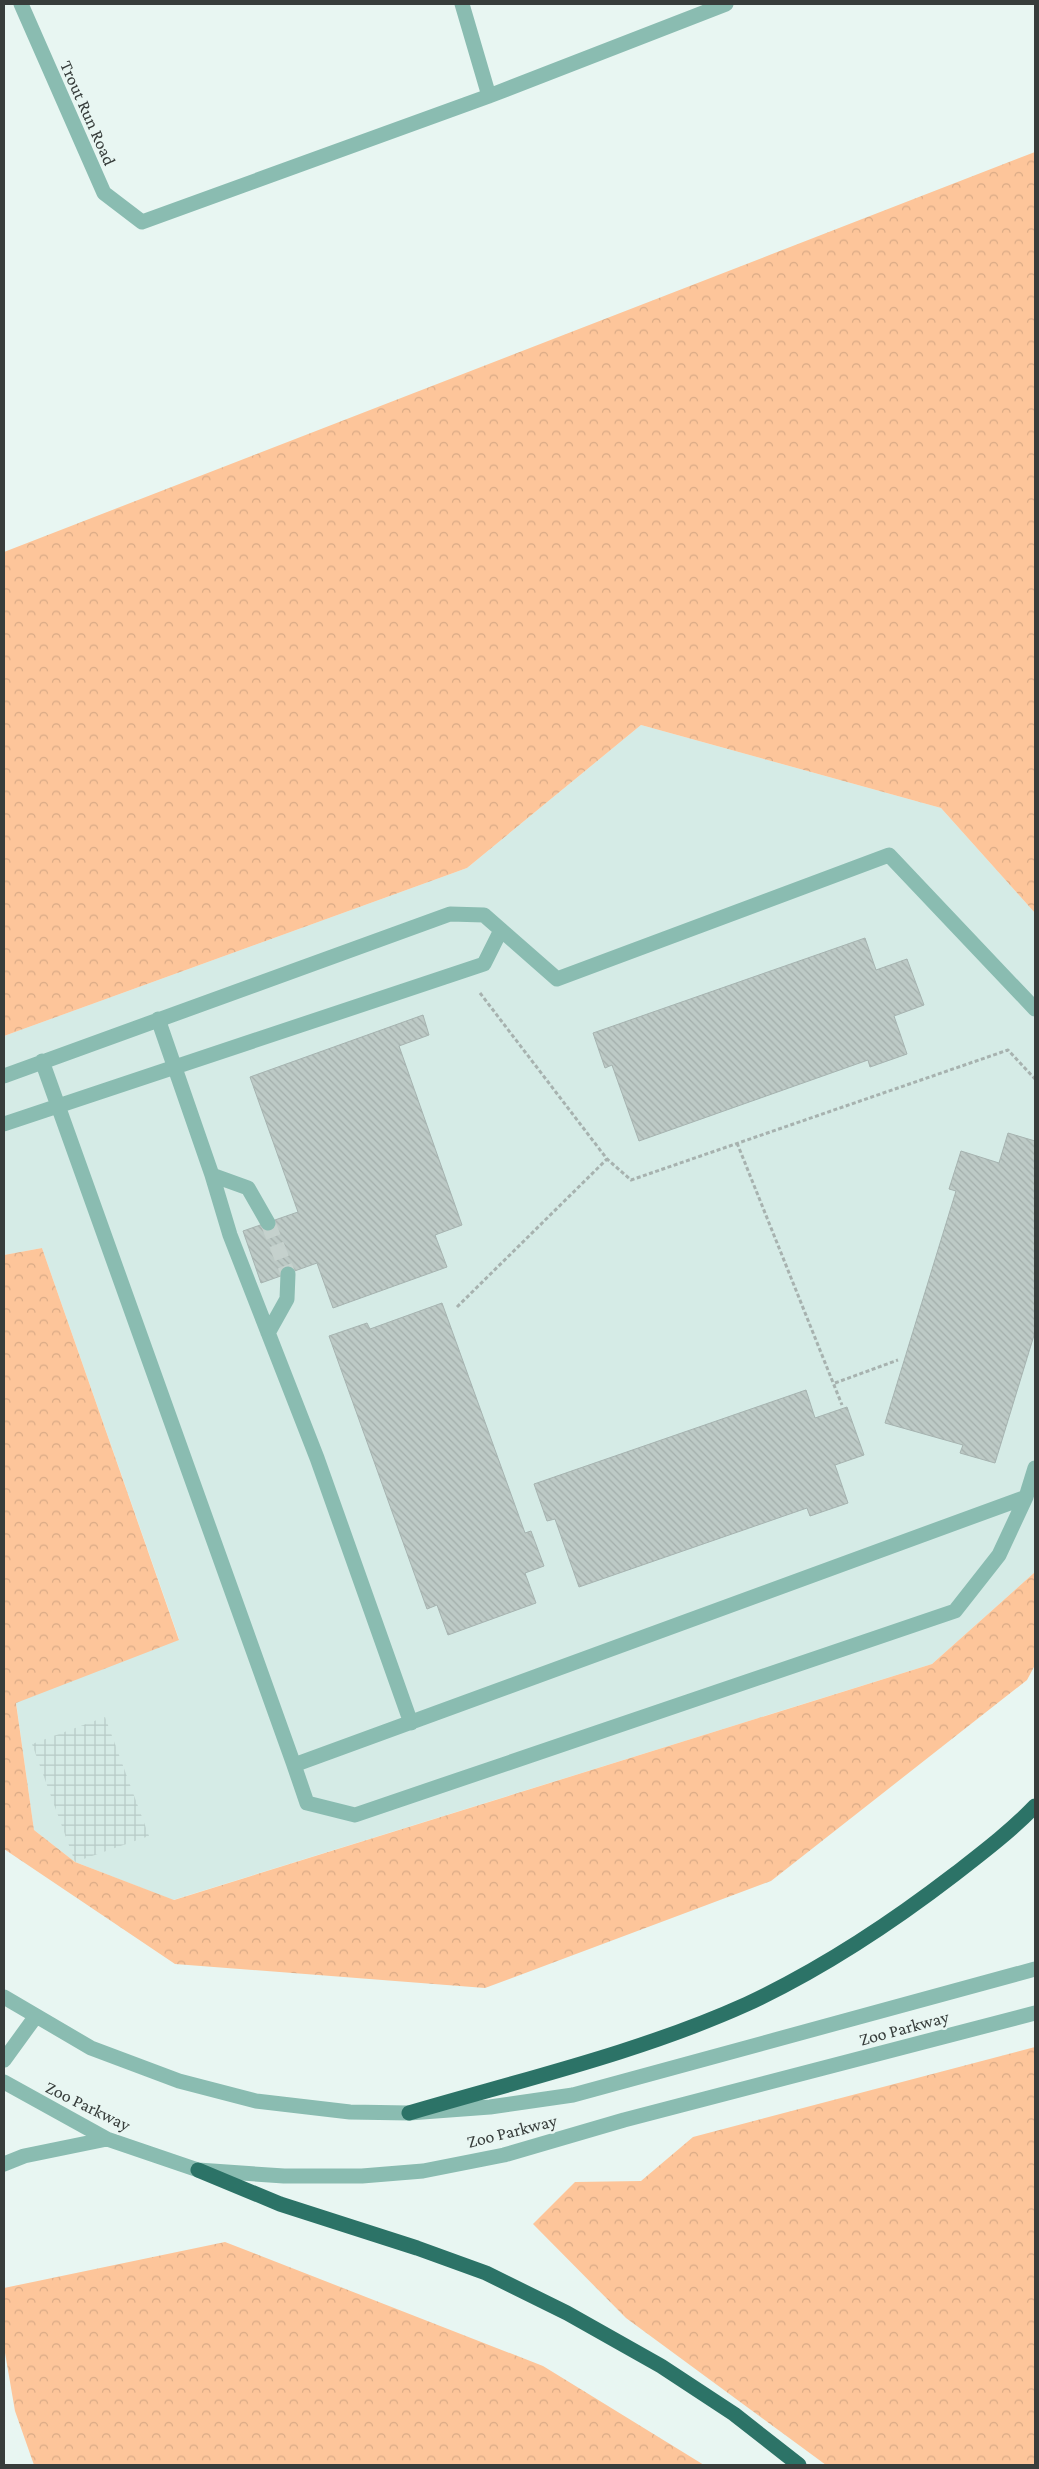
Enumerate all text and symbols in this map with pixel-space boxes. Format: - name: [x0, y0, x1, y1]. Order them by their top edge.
- street label: Trout Run Road: [56, 58, 120, 169]
- street label: Zoo Parkway: [857, 2006, 952, 2050]
- street label: Zoo Parkway: [42, 2077, 134, 2135]
- street label: Zoo Parkway: [465, 2110, 560, 2152]

